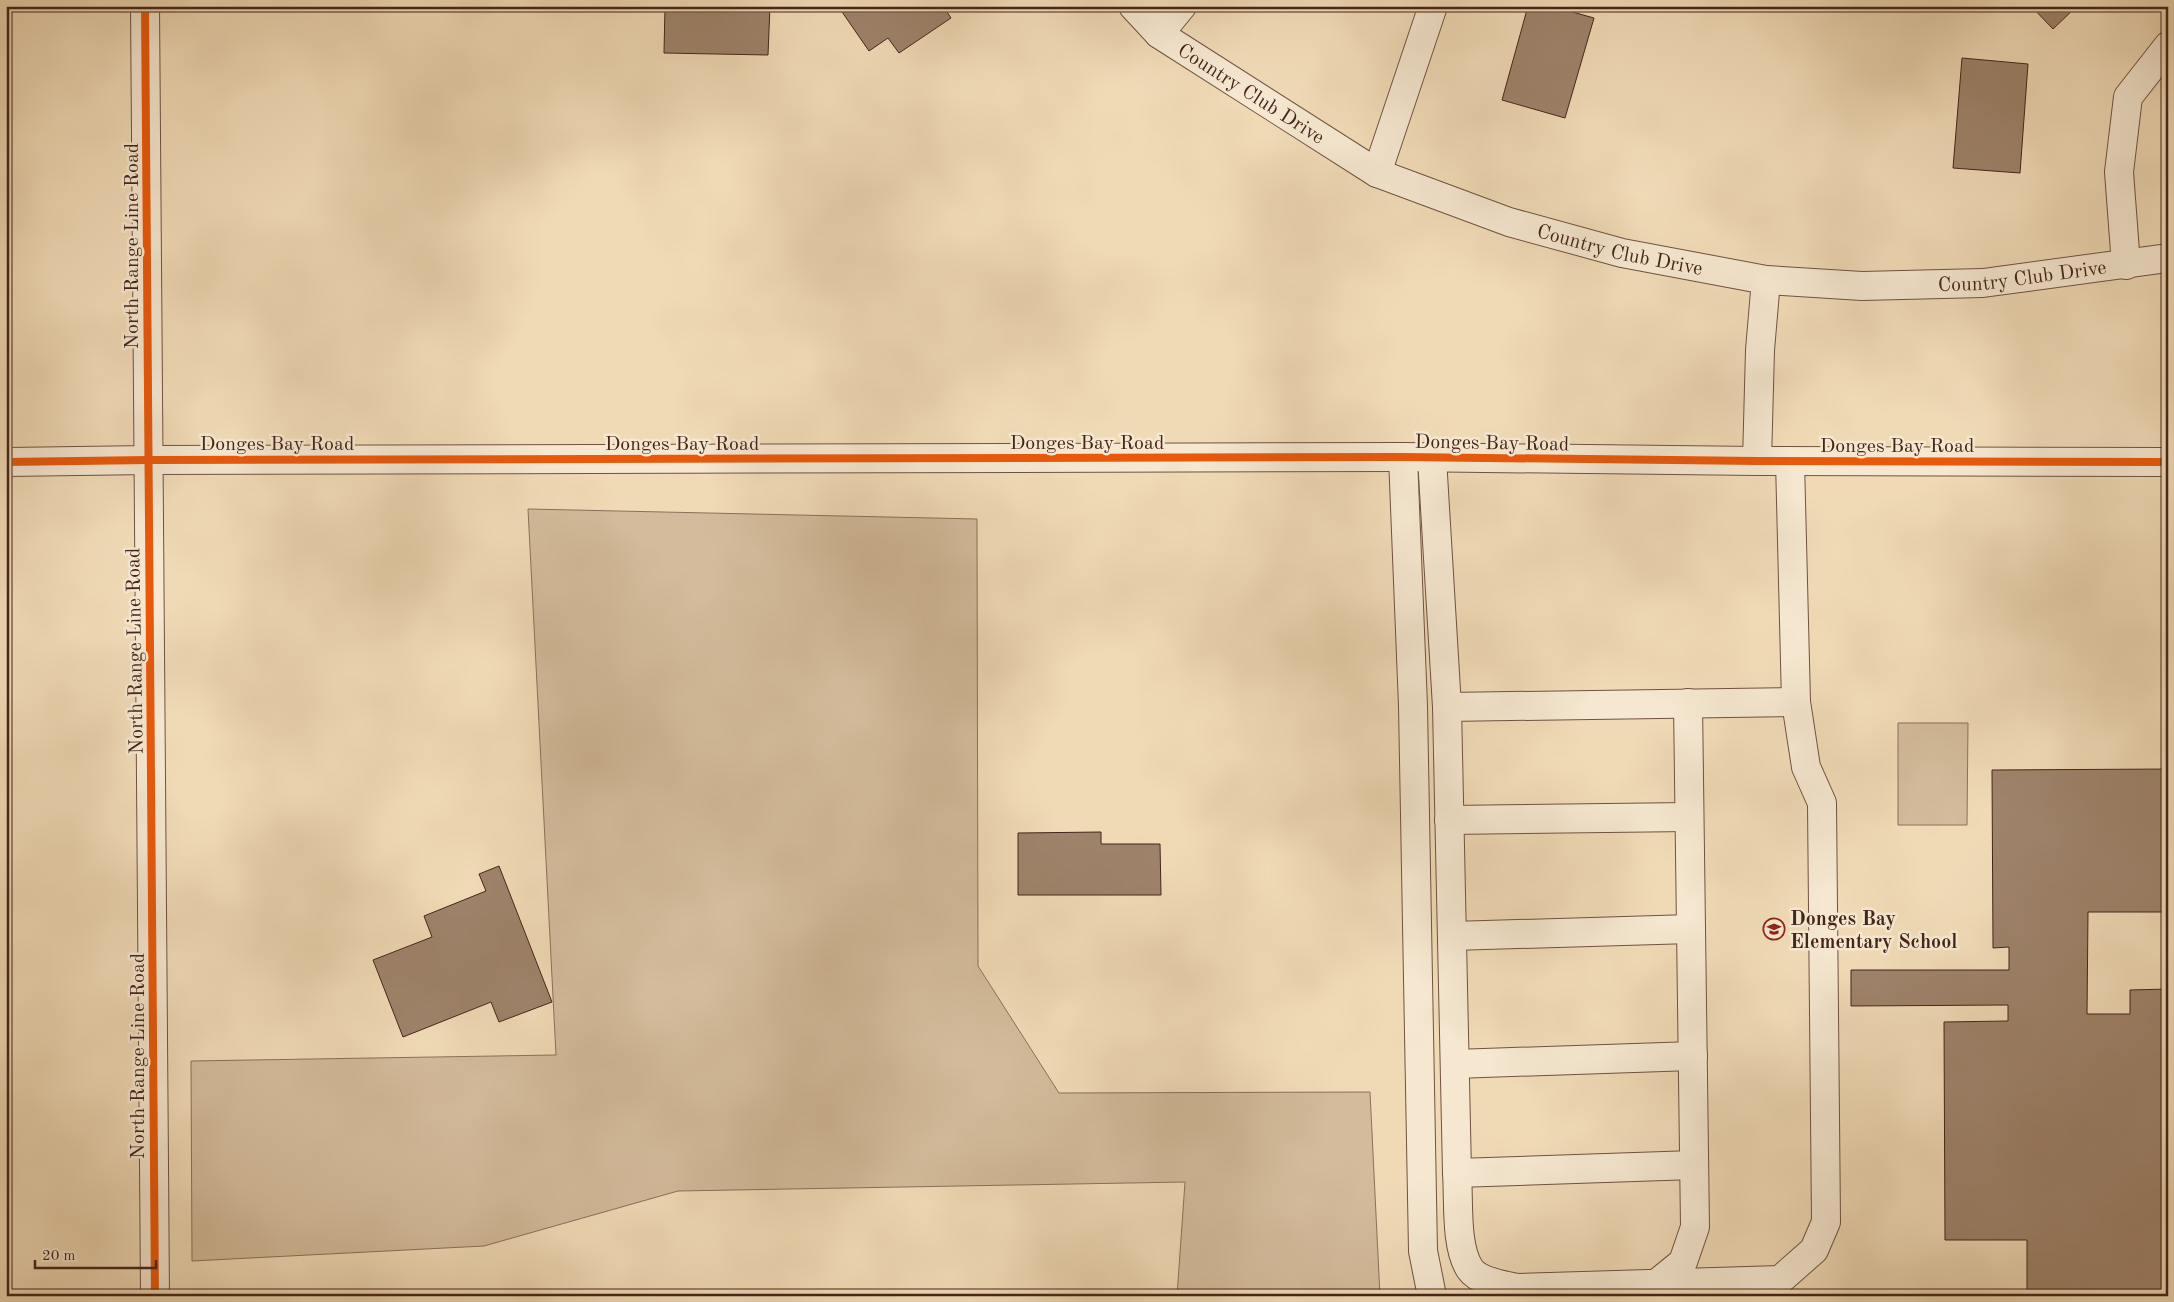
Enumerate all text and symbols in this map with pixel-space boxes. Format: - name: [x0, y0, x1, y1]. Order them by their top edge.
- street label: Country Club Drive: [1174, 41, 1327, 149]
- street label: North Range Line Road: [123, 143, 143, 349]
- street label: Country Club Drive: [1534, 222, 1704, 280]
- street label: Country Club Drive: [1938, 258, 2108, 296]
- street label: Donges Bay Road: [1414, 433, 1569, 455]
- street label: Donges Bay Road: [1010, 434, 1164, 454]
- street label: Donges Bay Road: [200, 435, 354, 455]
- street label: Donges Bay Road: [605, 435, 759, 455]
- street label: Donges Bay Road: [1820, 437, 1974, 457]
- street label: North Range Line Road: [124, 548, 148, 754]
- place label: Donges Bay Elementary School: [1790, 910, 1957, 953]
- school or university icon: Donges Bay Elementary School: [1762, 917, 1786, 941]
- street label: North Range Line Road: [129, 953, 149, 1159]
- scale bar: [35, 1237, 156, 1269]
- text: 20 m: [42, 1249, 76, 1264]

